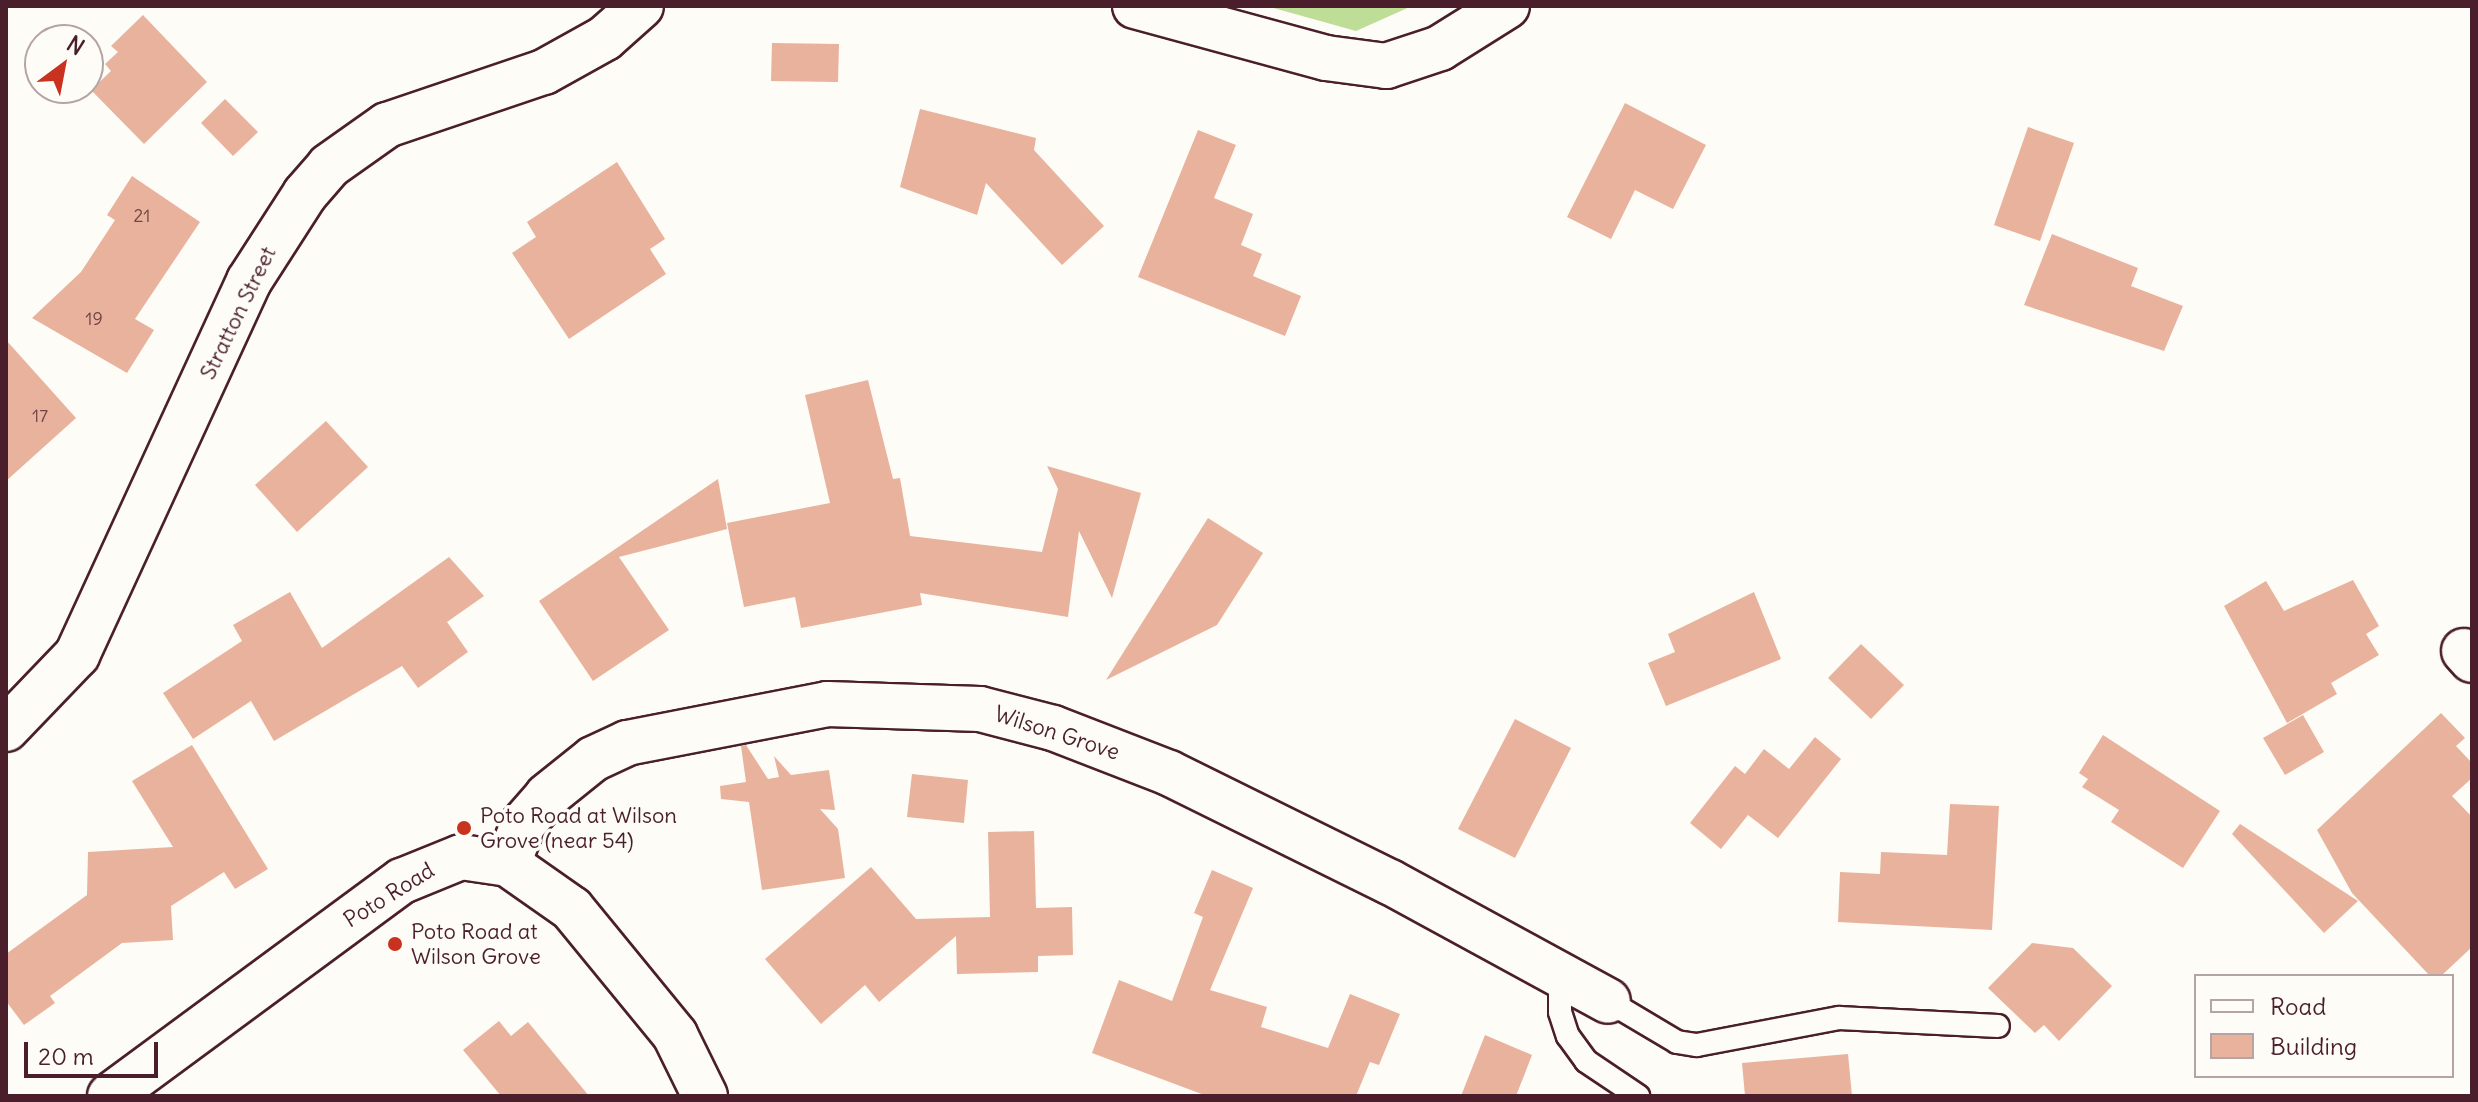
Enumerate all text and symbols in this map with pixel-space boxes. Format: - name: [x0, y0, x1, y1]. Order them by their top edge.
- north arrow: [24, 24, 104, 104]
- text: N: [62, 29, 90, 61]
- house number: 21: [133, 205, 151, 227]
- street label: Stratton Street: [194, 242, 282, 384]
- house number: 19: [85, 308, 103, 330]
- house number: 17: [32, 405, 48, 427]
- street label: Wilson Grove: [991, 700, 1123, 766]
- place label: Poto Road at Wilson Grove (near 54): [480, 802, 677, 854]
- marker: Poto Road at Wilson Grove (near 54): [455, 819, 473, 837]
- street label: Poto Road: [339, 857, 439, 933]
- place label: Poto Road at Wilson Grove: [411, 918, 541, 970]
- marker: Poto Road at Wilson Grove: [386, 935, 404, 953]
- legend: [2194, 974, 2454, 1078]
- text: Road: [2270, 991, 2326, 1021]
- scale bar: [28, 1026, 162, 1076]
- text: Building: [2270, 1031, 2357, 1061]
- text: 20 m: [38, 1041, 94, 1071]

